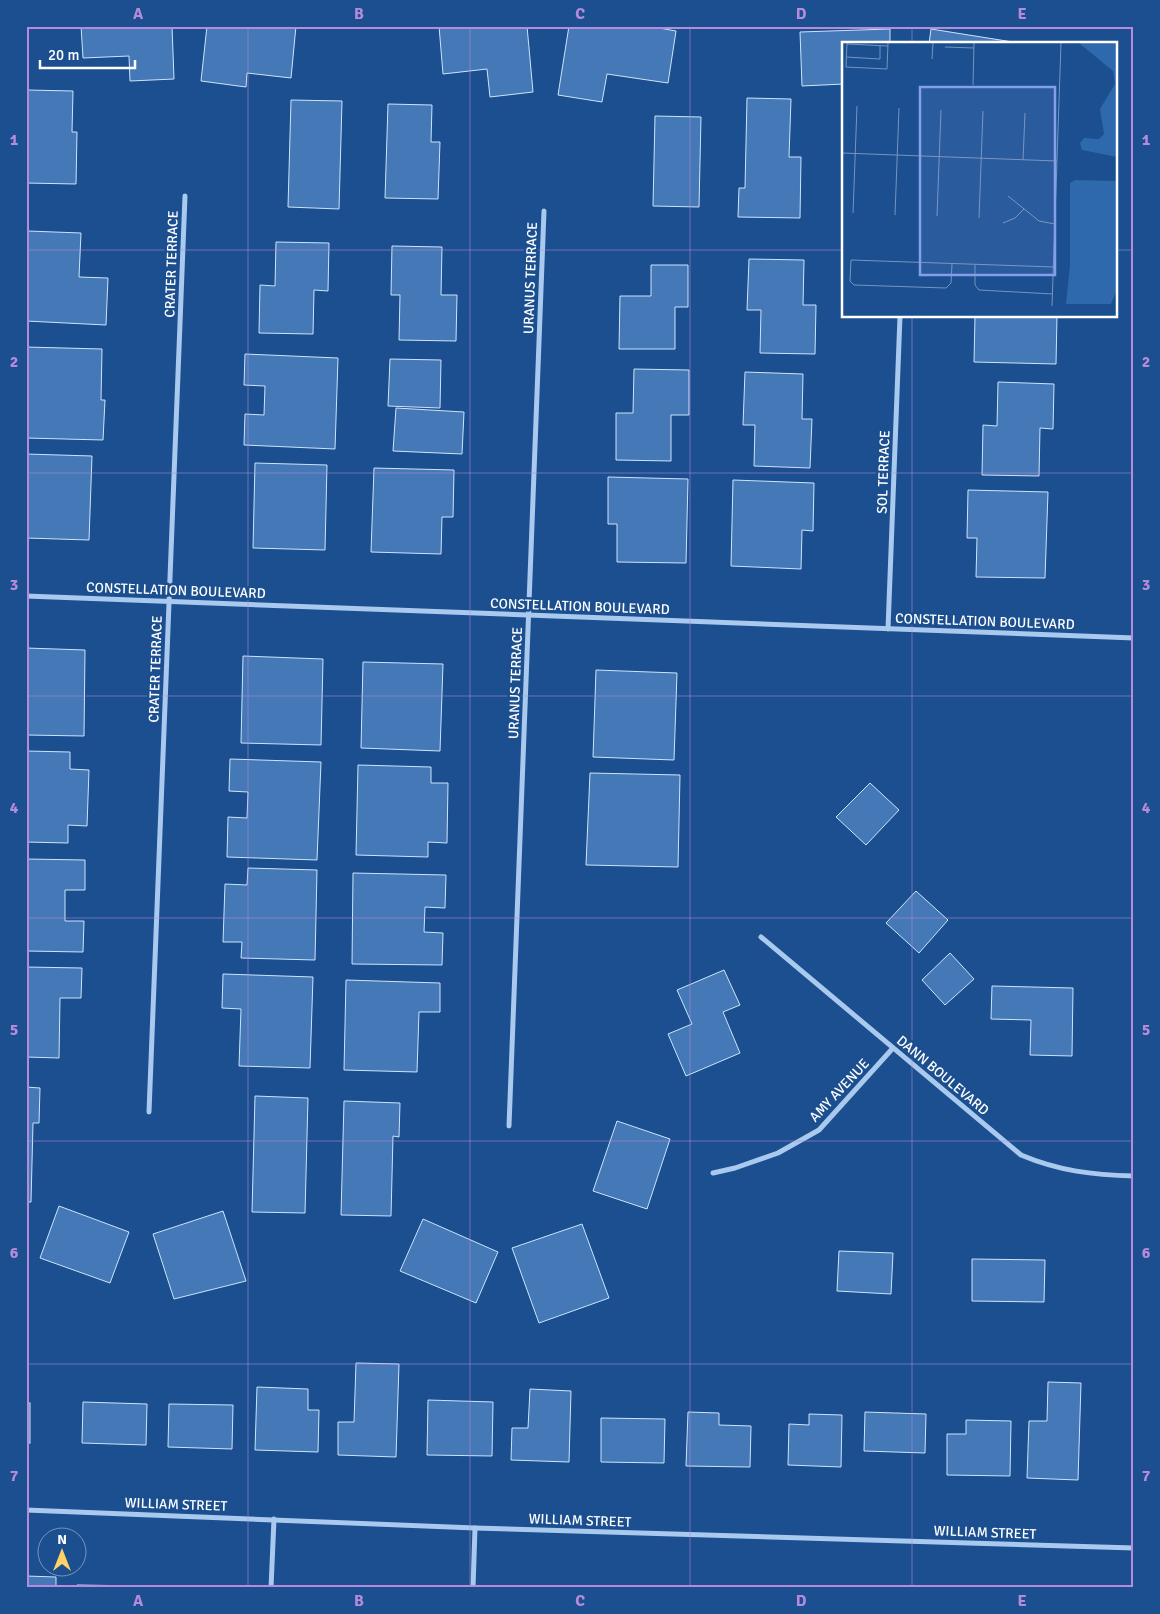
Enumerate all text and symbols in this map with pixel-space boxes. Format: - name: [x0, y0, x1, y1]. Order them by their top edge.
- text: A: [133, 4, 144, 24]
- text: B: [354, 4, 364, 24]
- text: C: [575, 4, 585, 24]
- text: D: [796, 4, 807, 24]
- text: E: [1017, 4, 1027, 24]
- scale bar: [40, 38, 135, 70]
- inset map: [842, 42, 1118, 318]
- text: 20 m: [48, 46, 79, 64]
- text: 1: [10, 130, 19, 150]
- text: 1: [1142, 130, 1151, 150]
- street label: CRATER TERRACE: [161, 210, 182, 318]
- street label: URANUS TERRACE: [520, 221, 541, 335]
- text: 2: [10, 352, 18, 372]
- text: 2: [1142, 352, 1150, 372]
- street label: SOL TERRACE: [874, 430, 893, 514]
- text: 3: [10, 575, 18, 595]
- text: 3: [1142, 575, 1150, 595]
- street label: CONSTELLATION BOULEVARD: [86, 579, 266, 602]
- street label: CONSTELLATION BOULEVARD: [490, 595, 670, 618]
- street label: CONSTELLATION BOULEVARD: [895, 610, 1075, 633]
- street label: CRATER TERRACE: [145, 615, 166, 723]
- street label: URANUS TERRACE: [505, 626, 526, 740]
- text: 4: [10, 798, 19, 818]
- text: 4: [1142, 798, 1151, 818]
- text: 5: [10, 1020, 18, 1040]
- text: 5: [1142, 1020, 1150, 1040]
- street label: DANN BOULEVARD: [893, 1032, 992, 1119]
- street label: AMY AVENUE: [806, 1055, 873, 1125]
- text: 6: [10, 1243, 19, 1263]
- text: 6: [1142, 1243, 1151, 1263]
- text: 7: [10, 1466, 19, 1486]
- text: 7: [1142, 1466, 1151, 1486]
- street label: WILLIAM STREET: [124, 1494, 228, 1515]
- street label: WILLIAM STREET: [528, 1510, 632, 1531]
- street label: WILLIAM STREET: [933, 1522, 1037, 1543]
- north arrow: [38, 1526, 88, 1576]
- text: N: [57, 1531, 67, 1548]
- text: A: [133, 1591, 144, 1611]
- text: B: [354, 1591, 364, 1611]
- text: C: [575, 1591, 585, 1611]
- text: D: [796, 1591, 807, 1611]
- text: E: [1017, 1591, 1027, 1611]

